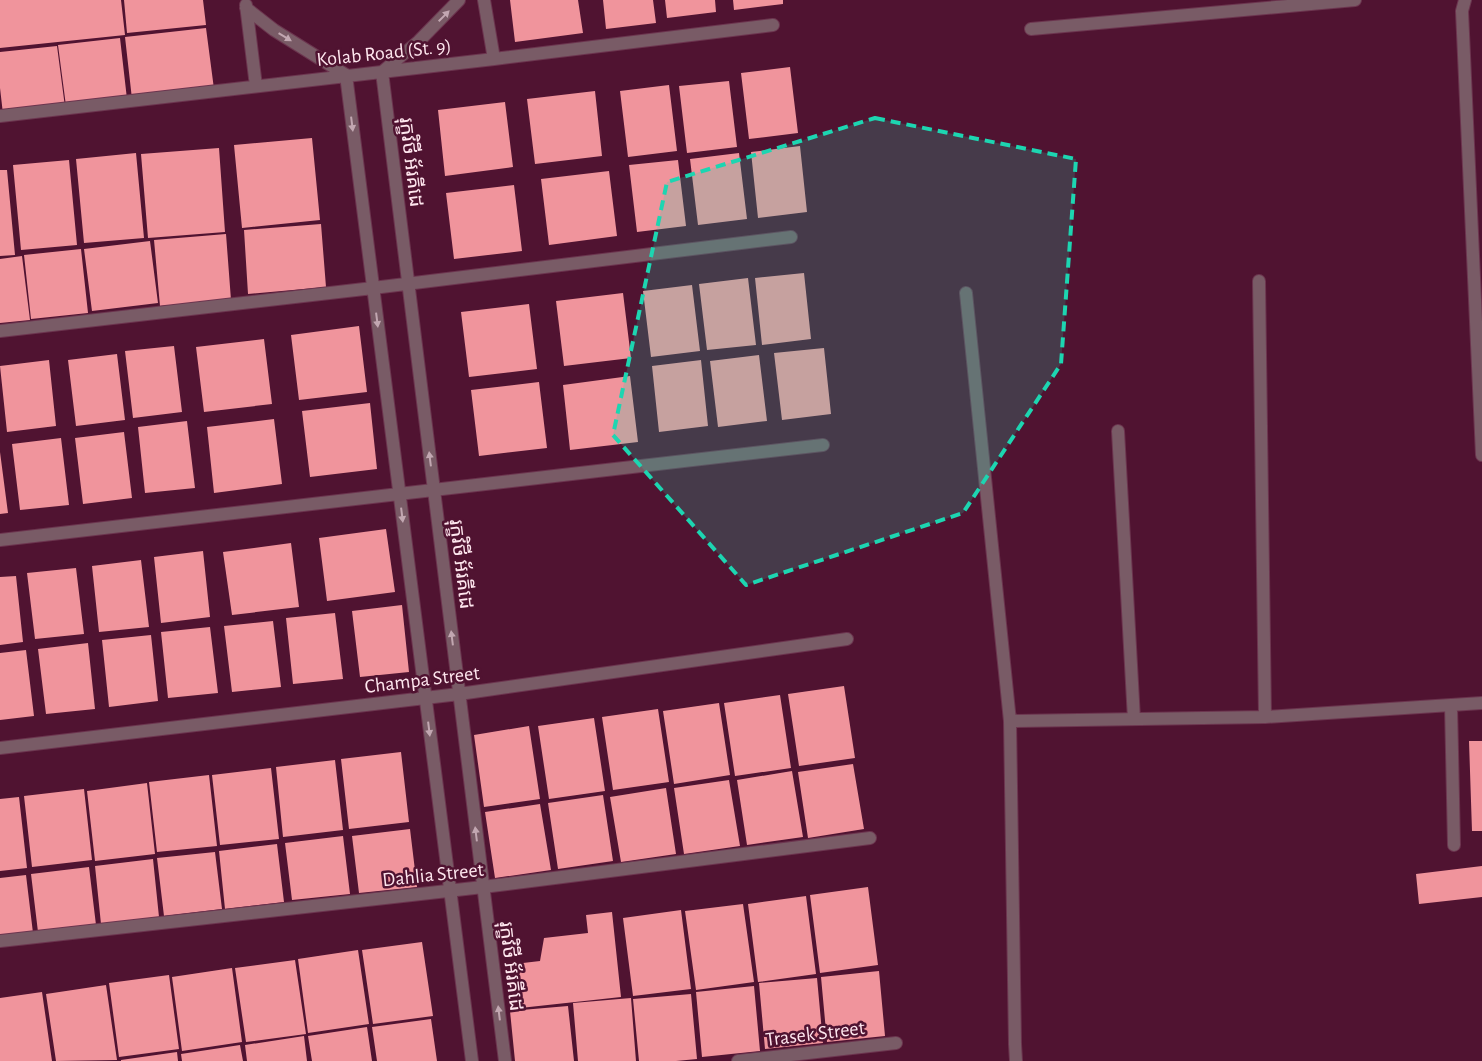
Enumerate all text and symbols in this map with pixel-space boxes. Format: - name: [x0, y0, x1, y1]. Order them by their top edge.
- one-way arrow: [438, 10, 450, 22]
- one-way arrow: [279, 32, 292, 41]
- street label: Kolab Road (St. 9): [316, 36, 453, 70]
- street label: រុក្ខវិថី អ័រគីដេ: [393, 115, 430, 209]
- one-way arrow: [348, 116, 356, 132]
- one-way arrow: [373, 312, 381, 328]
- one-way arrow: [426, 451, 434, 467]
- one-way arrow: [398, 508, 406, 524]
- street label: រុក្ខវិថី អ័រគីដេ: [443, 517, 480, 611]
- one-way arrow: [448, 630, 456, 646]
- street label: Champa Street: [364, 663, 481, 697]
- one-way arrow: [425, 721, 433, 737]
- one-way arrow: [472, 826, 480, 842]
- street label: Dahlia Street: [381, 860, 485, 890]
- street label: រុក្ខវិថី អ័រគីដេ: [493, 919, 530, 1013]
- one-way arrow: [495, 1004, 503, 1020]
- street label: Trasek Street: [764, 1018, 867, 1050]

